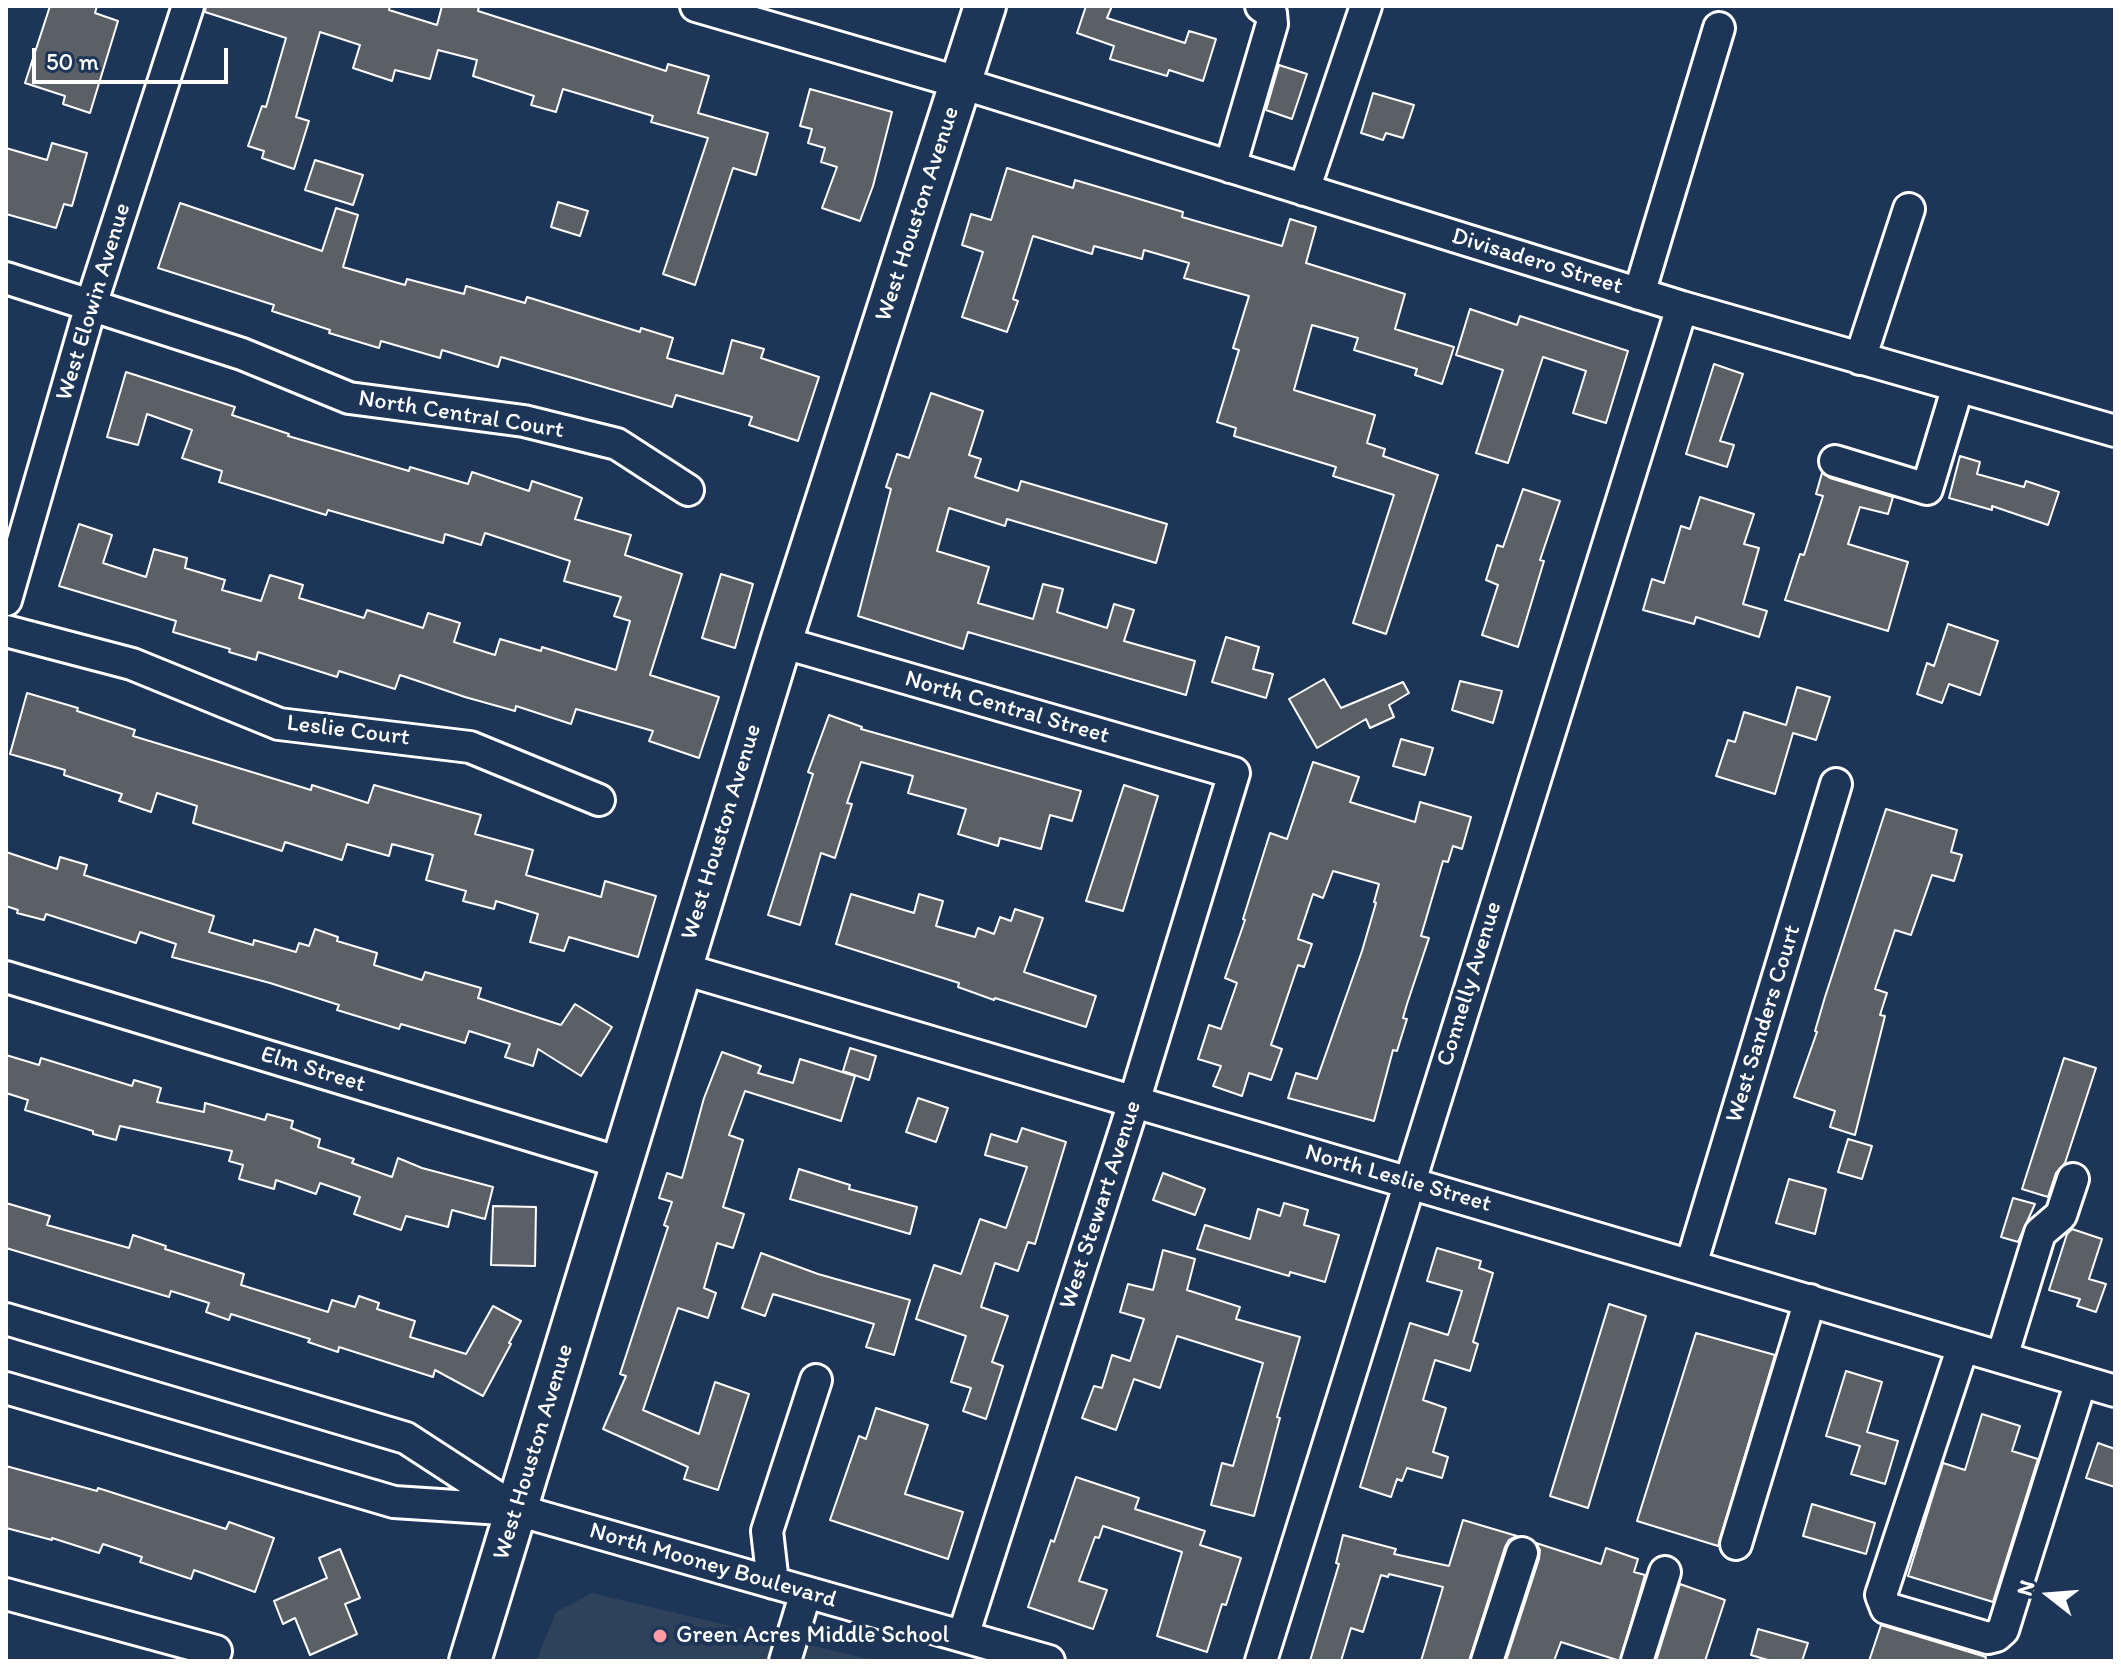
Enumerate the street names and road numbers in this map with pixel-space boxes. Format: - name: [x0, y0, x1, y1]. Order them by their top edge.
- street label: West Houston Avenue: [870, 103, 966, 325]
- street label: West Elowin Avenue: [50, 200, 138, 404]
- street label: Divisadero Street: [1448, 222, 1626, 302]
- street label: North Central Court: [356, 385, 566, 445]
- street label: North Central Street: [901, 665, 1113, 751]
- street label: Leslie Court: [285, 709, 411, 753]
- street label: West Houston Avenue: [675, 721, 769, 943]
- street label: Connelly Avenue: [1431, 898, 1509, 1070]
- street label: West Sanders Court: [1720, 922, 1808, 1126]
- street label: Elm Street: [257, 1040, 369, 1100]
- street label: West Stewart Avenue: [1054, 1097, 1148, 1313]
- street label: North Leslie Street: [1301, 1139, 1495, 1219]
- street label: West Houston Avenue: [487, 1341, 581, 1563]
- street label: North Mooney Boulevard: [586, 1517, 840, 1615]

